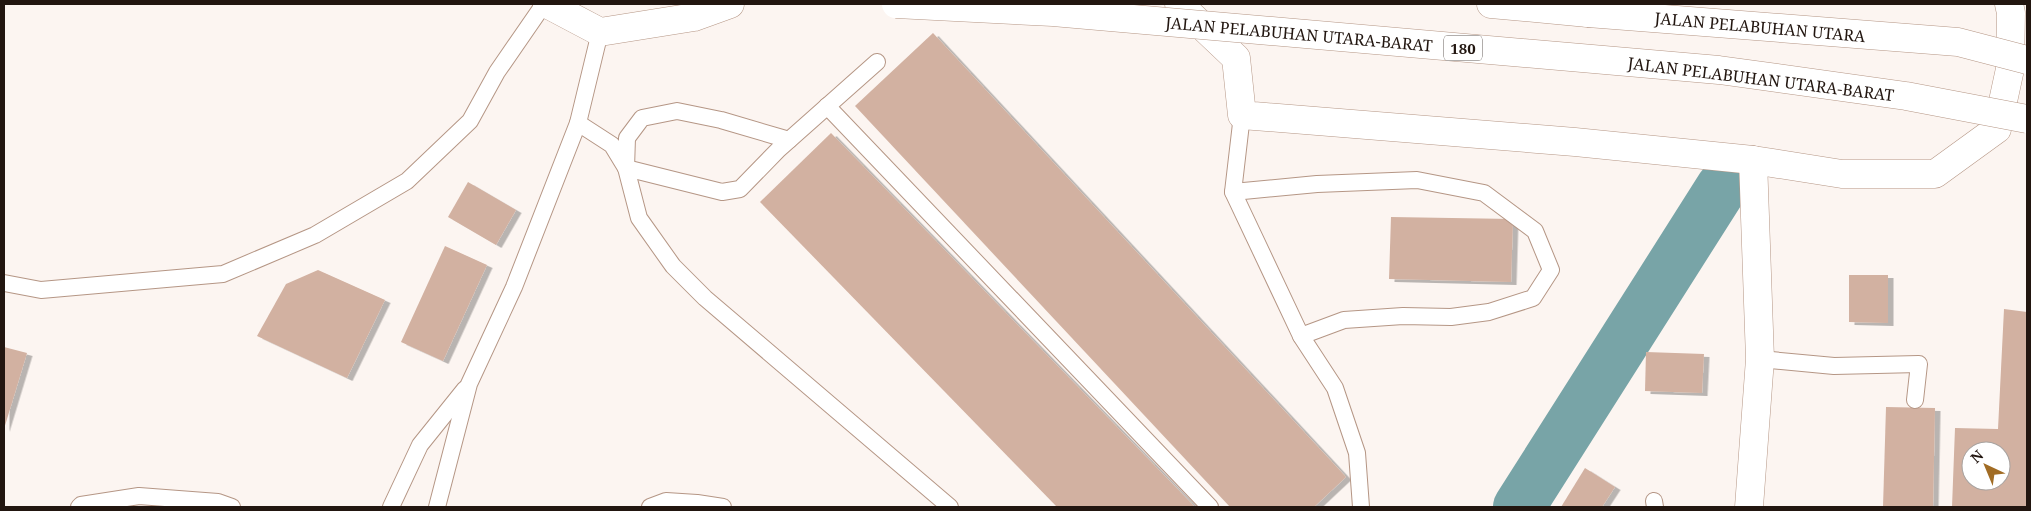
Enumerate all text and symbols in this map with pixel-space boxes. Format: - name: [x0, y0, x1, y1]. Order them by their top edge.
- street label: JALAN PELABUHAN UTARA: [1653, 7, 1867, 47]
- street label: JALAN PELABUHAN UTARA-BARAT: [1163, 11, 1434, 57]
- road number: 180: [1444, 36, 1482, 60]
- street label: JALAN PELABUHAN UTARA-BARAT: [1626, 52, 1896, 106]
- north arrow: [1961, 441, 2011, 491]
- text: N: [1966, 446, 1987, 467]

